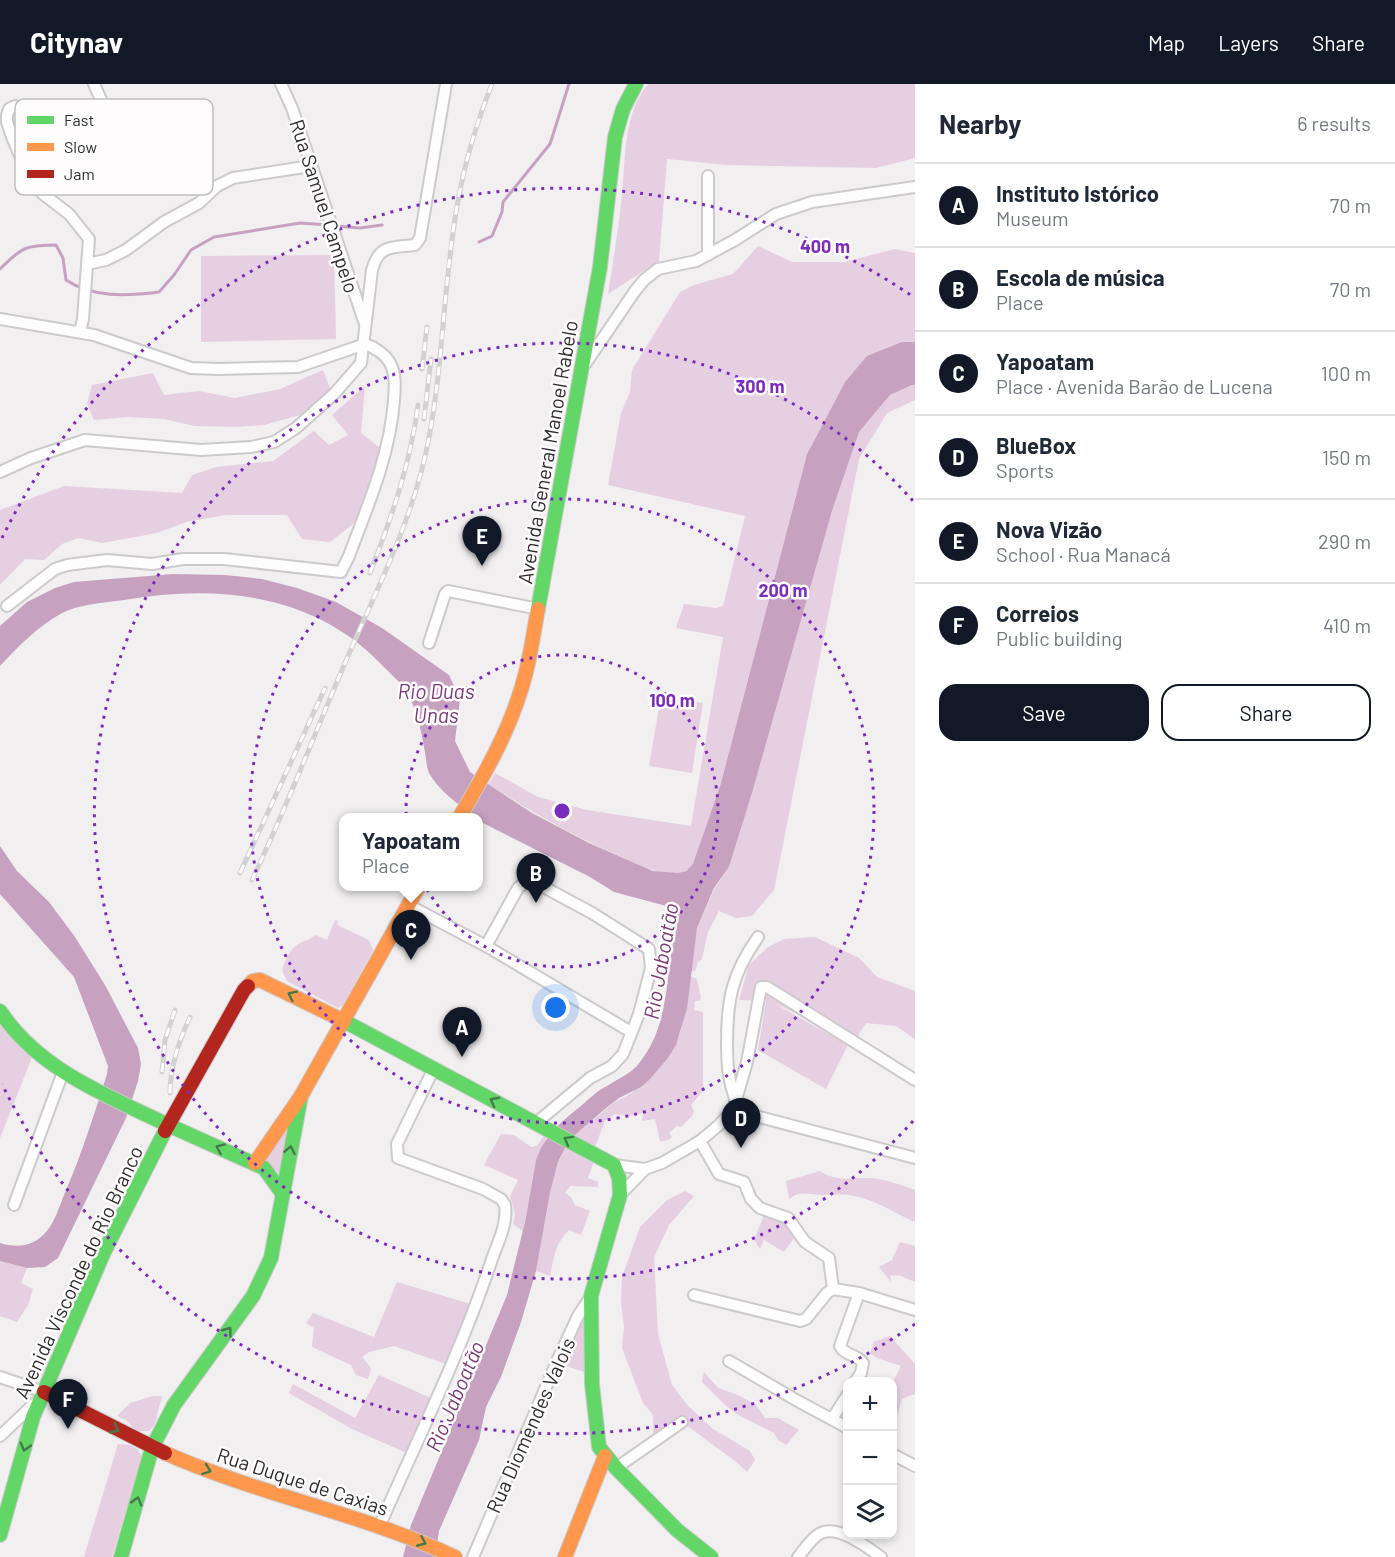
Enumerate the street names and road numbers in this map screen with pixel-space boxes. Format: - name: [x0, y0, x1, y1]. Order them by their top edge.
- street label: Rua Samuel Campelo: [286, 116, 364, 296]
- street label: Avenida General Manoel Rabelo: [512, 318, 582, 586]
- street label: Avenida Visconde do Rio Branco: [9, 1142, 147, 1402]
- street label: Rua Diomendes Valois: [480, 1334, 580, 1516]
- street label: Rua Duque de Caxias: [214, 1442, 392, 1520]

